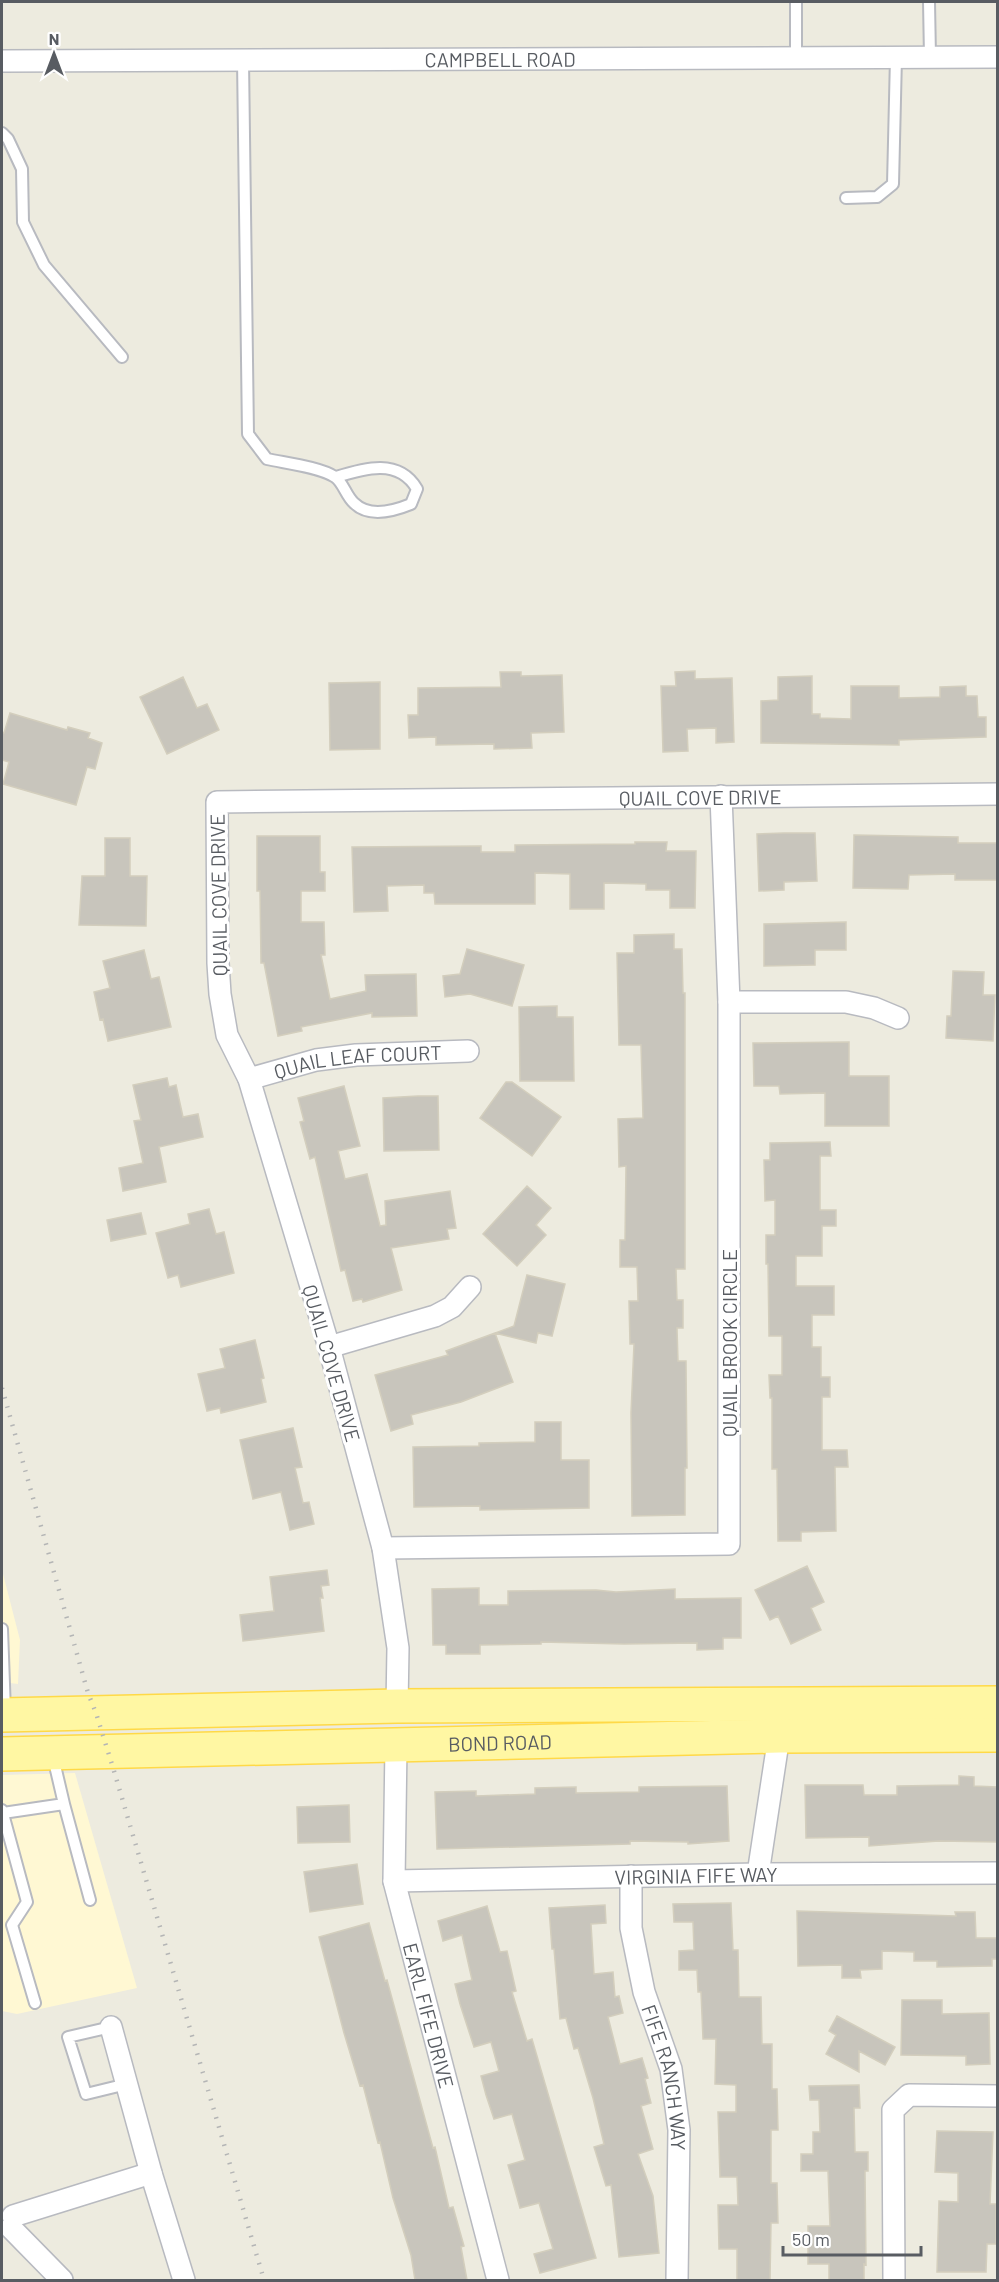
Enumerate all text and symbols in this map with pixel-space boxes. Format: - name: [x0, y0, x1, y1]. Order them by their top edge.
- north arrow: [24, 24, 84, 84]
- text: N: [49, 29, 59, 48]
- street label: CAMPBELL ROAD: [424, 47, 576, 71]
- street label: QUAIL COVE DRIVE: [619, 784, 782, 810]
- street label: QUAIL COVE DRIVE: [205, 814, 231, 976]
- street label: QUAIL LEAF COURT: [271, 1040, 442, 1083]
- street label: QUAIL BROOK CIRCLE: [717, 1249, 741, 1437]
- street label: QUAIL COVE DRIVE: [298, 1282, 366, 1444]
- street label: BOND ROAD: [448, 1729, 552, 1756]
- street label: VIRGINIA FIFE WAY: [614, 1862, 778, 1889]
- street label: EARL FIFE DRIVE: [399, 1940, 460, 2091]
- street label: FIFE RANCH WAY: [637, 2001, 691, 2151]
- scale bar: [783, 2219, 921, 2257]
- text: 50 m: [792, 2228, 830, 2250]

